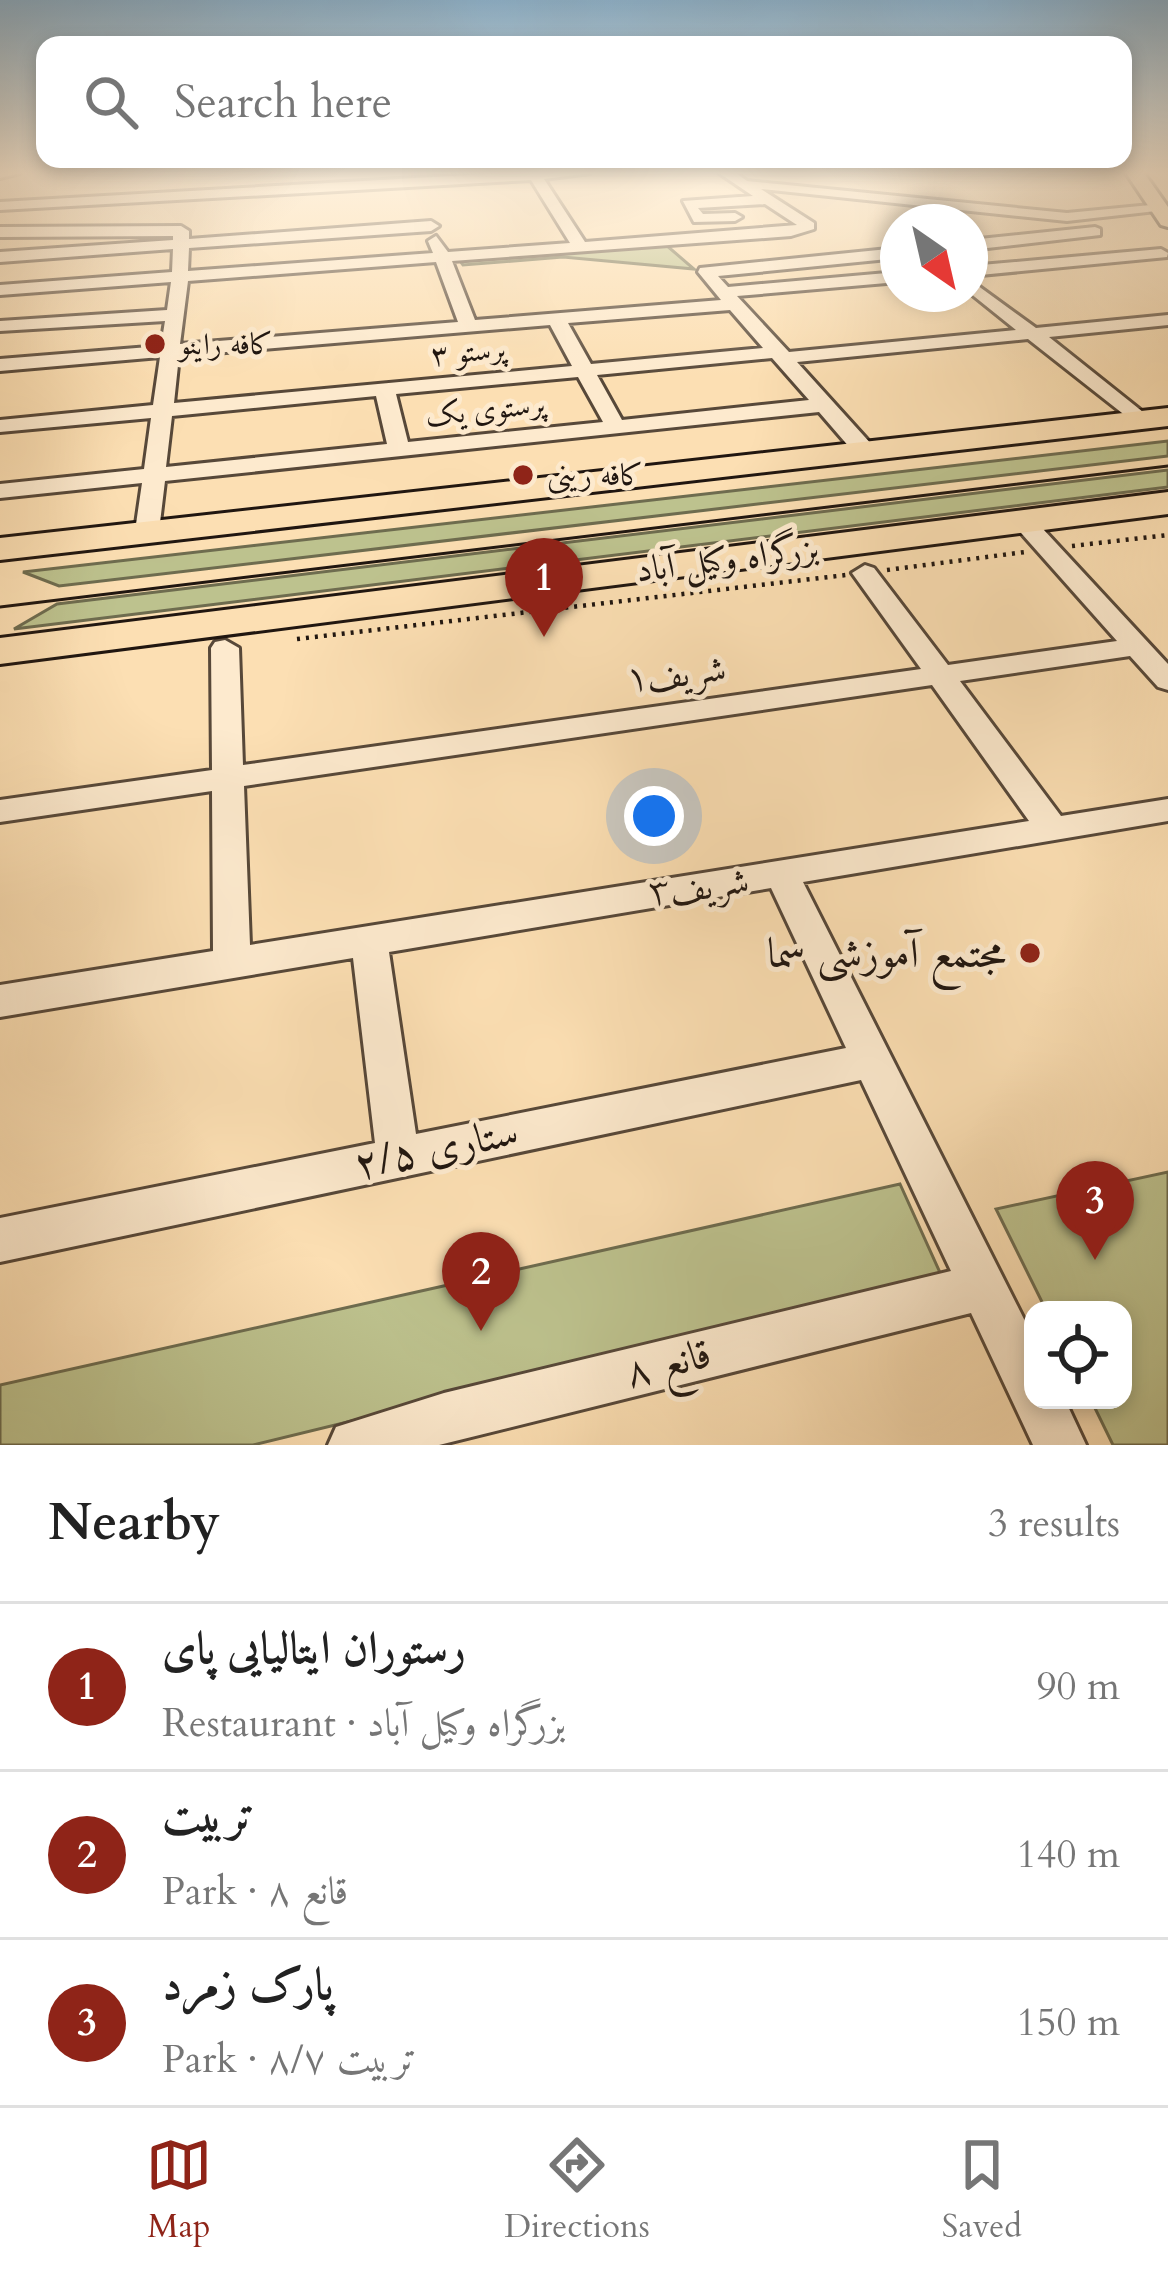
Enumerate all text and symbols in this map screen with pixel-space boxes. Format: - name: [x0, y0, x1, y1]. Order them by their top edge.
- search box: [36, 36, 1132, 168]
- icon: search: [78, 69, 144, 135]
- text: Search here: [174, 72, 392, 133]
- north arrow: [880, 204, 988, 312]
- place label: کافه راینو: [176, 324, 273, 365]
- street label: پرستو ۳: [429, 328, 510, 376]
- marker: کافه راینو: [142, 331, 168, 357]
- street label: پرستوی یک: [423, 383, 549, 437]
- place label: کافه رینی: [547, 455, 643, 496]
- marker: کافه رینی: [510, 462, 536, 488]
- street label: بزرگراه وکیل آباد: [633, 523, 821, 595]
- pin: 1: [505, 538, 583, 637]
- street label: شریف١: [625, 644, 729, 706]
- your location: [624, 786, 684, 846]
- street label: شریف٣: [647, 856, 752, 920]
- place label: مجتمع آموزشی سما: [767, 925, 1006, 990]
- marker: مجتمع آموزشی سما: [1017, 940, 1043, 966]
- street label: ستاری ۲/۵: [349, 1103, 523, 1193]
- pin: 3: [1056, 1161, 1134, 1260]
- pin: 2: [442, 1232, 520, 1331]
- map controls: [1024, 1301, 1132, 1409]
- button: locate: [1024, 1301, 1132, 1409]
- street label: قانع ۸: [619, 1325, 719, 1409]
- text: Nearby: [48, 1488, 220, 1558]
- text: 3 results: [988, 1497, 1120, 1550]
- text: رستوران ایتالیایی پای: [162, 1618, 466, 1679]
- text: 1: [77, 1660, 97, 1713]
- text: 90 m: [1037, 1660, 1120, 1713]
- text: Restaurant · بزرگراه وکیل آباد: [162, 1697, 566, 1750]
- text: تربیت: [162, 1786, 255, 1847]
- text: 2: [77, 1828, 97, 1881]
- text: 140 m: [1017, 1828, 1120, 1881]
- text: Park · قانع ۸: [162, 1865, 348, 1918]
- text: پارک زمرد: [162, 1954, 333, 2015]
- text: 3: [77, 1996, 97, 2049]
- text: 150 m: [1017, 1996, 1120, 2049]
- text: Park · تربیت ۸/۷: [162, 2033, 417, 2086]
- tab: Map: [146, 2132, 212, 2249]
- tab: Directions: [504, 2132, 650, 2249]
- tab: Saved: [942, 2132, 1022, 2249]

